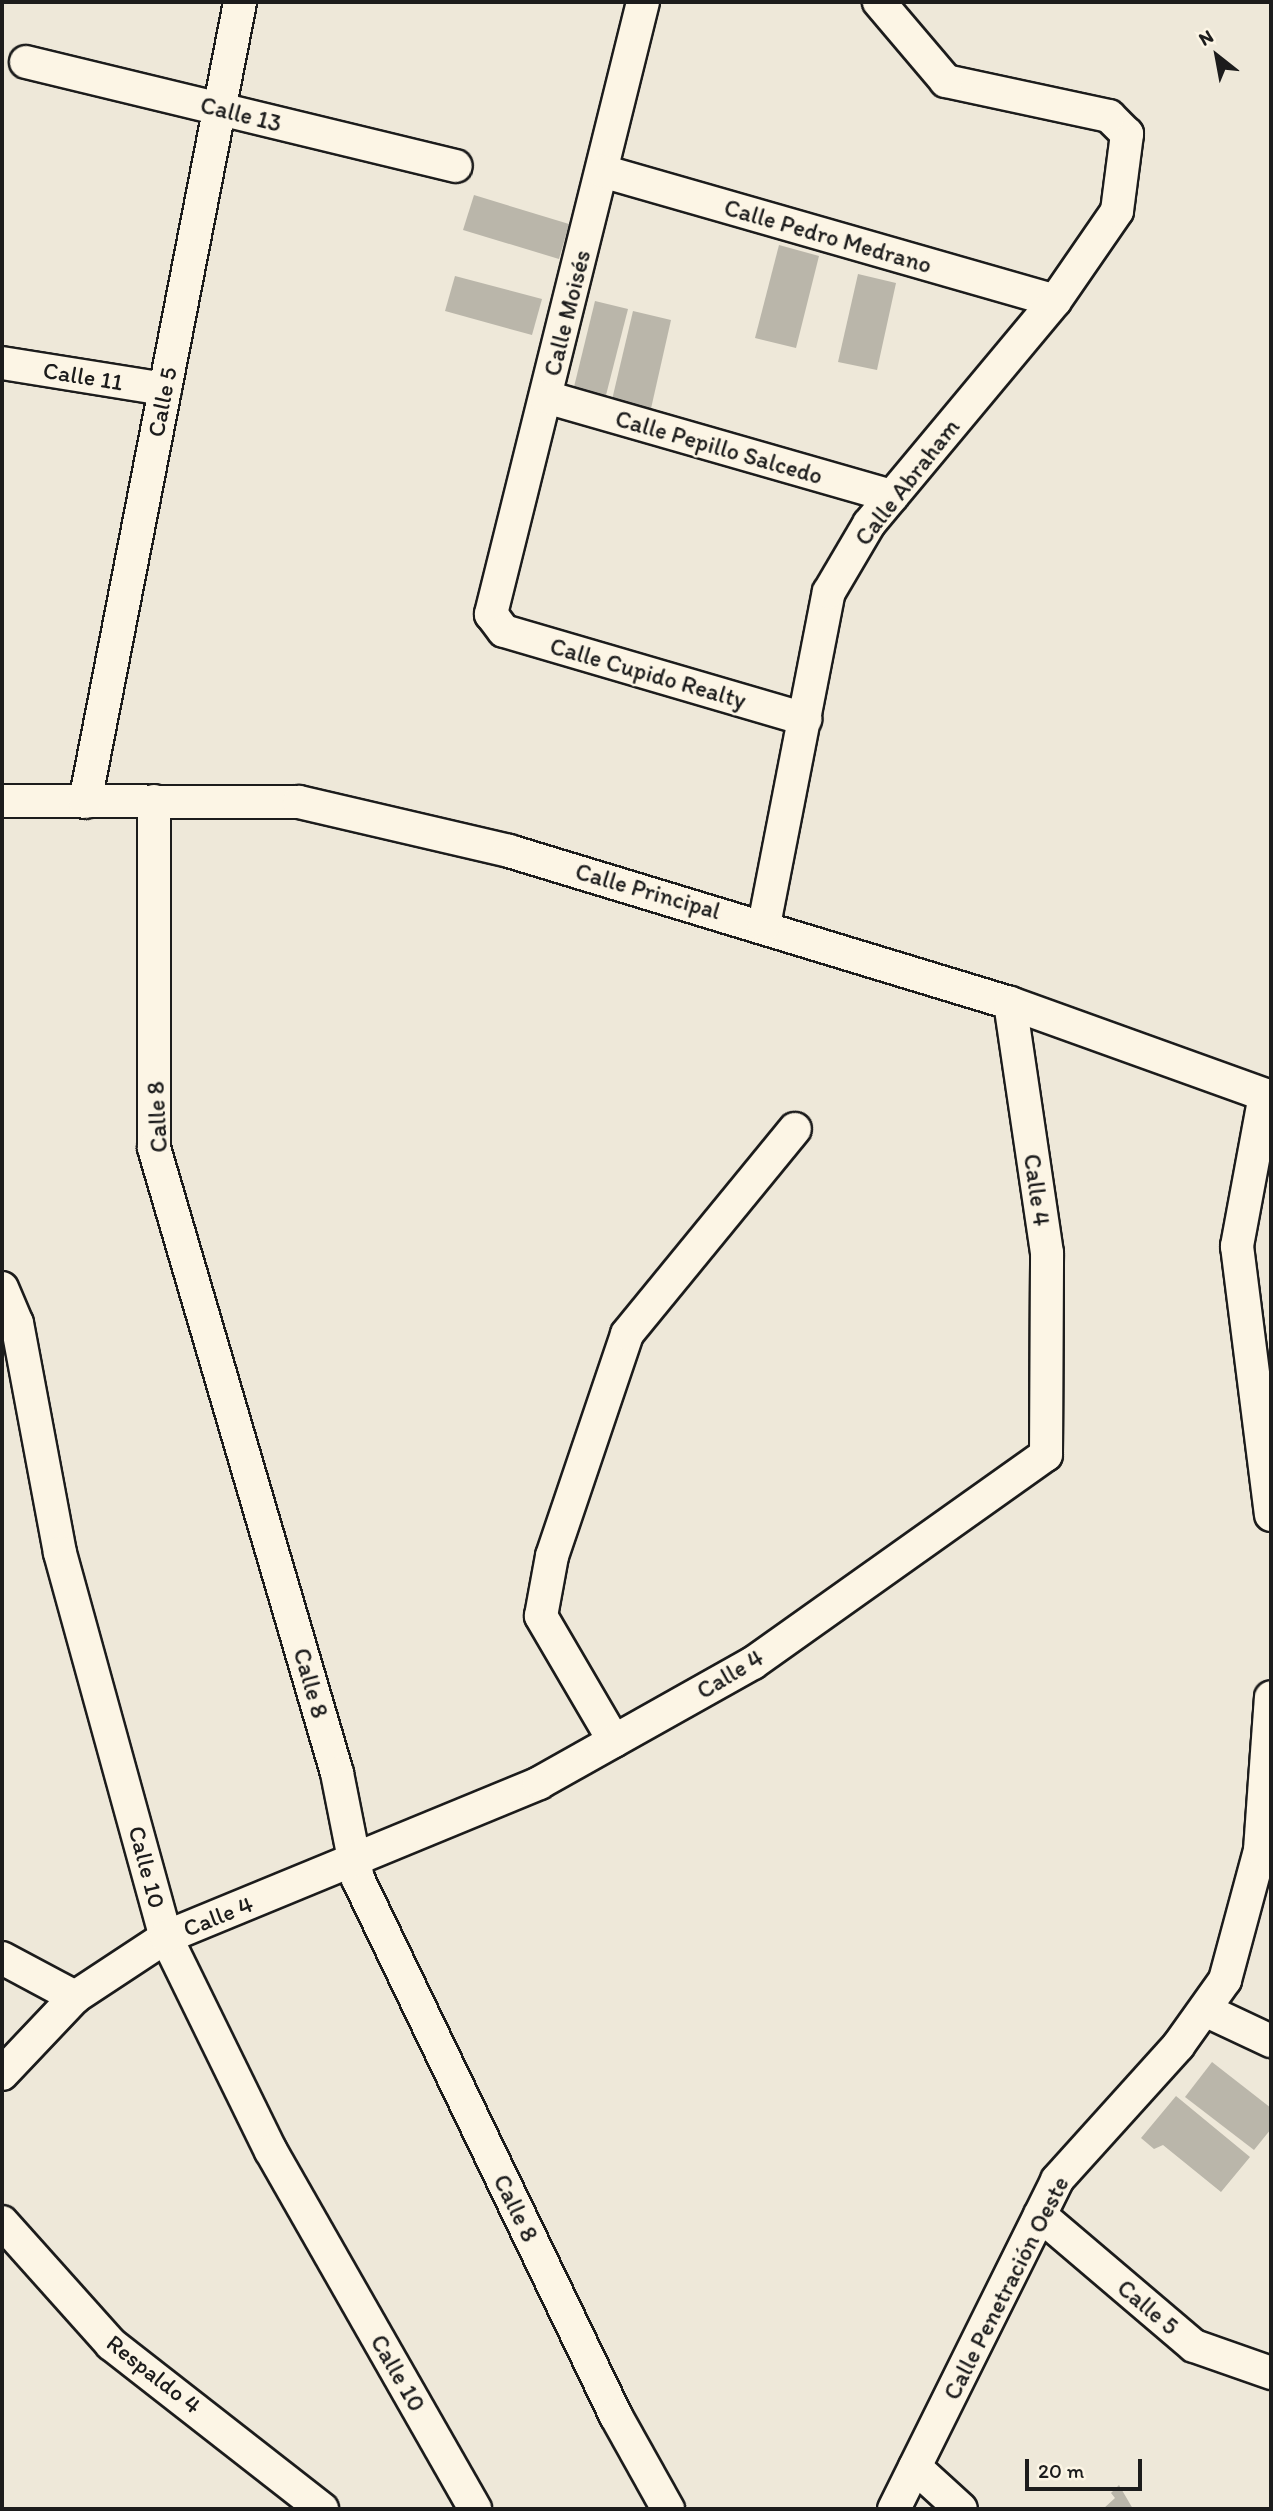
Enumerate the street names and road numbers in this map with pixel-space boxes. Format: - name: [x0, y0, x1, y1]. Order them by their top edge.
- street label: Calle 13: [197, 90, 285, 138]
- street label: Calle Pedro Medrano: [722, 193, 934, 279]
- street label: Calle Moisés: [537, 247, 597, 379]
- street label: Calle 11: [41, 355, 125, 397]
- street label: Calle 5: [141, 364, 183, 440]
- street label: Calle Pepillo Salcedo: [613, 404, 825, 490]
- street label: Calle Abraham: [849, 413, 965, 551]
- street label: Calle Cupido Realty: [548, 631, 748, 715]
- street label: Calle Principal: [572, 857, 724, 925]
- street label: Calle 8: [141, 1081, 173, 1153]
- street label: Calle 4: [1018, 1152, 1056, 1228]
- street label: Calle 4: [691, 1643, 769, 1705]
- street label: Calle 8: [287, 1645, 335, 1721]
- street label: Calle 10: [122, 1823, 172, 1911]
- street label: Calle 4: [179, 1889, 257, 1943]
- street label: Calle 8: [487, 2170, 545, 2246]
- street label: Calle Penetración Oeste: [937, 2172, 1075, 2404]
- street label: Calle 5: [1112, 2273, 1184, 2341]
- street label: Respaldo 4: [101, 2328, 207, 2420]
- street label: Calle 10: [364, 2329, 432, 2417]

